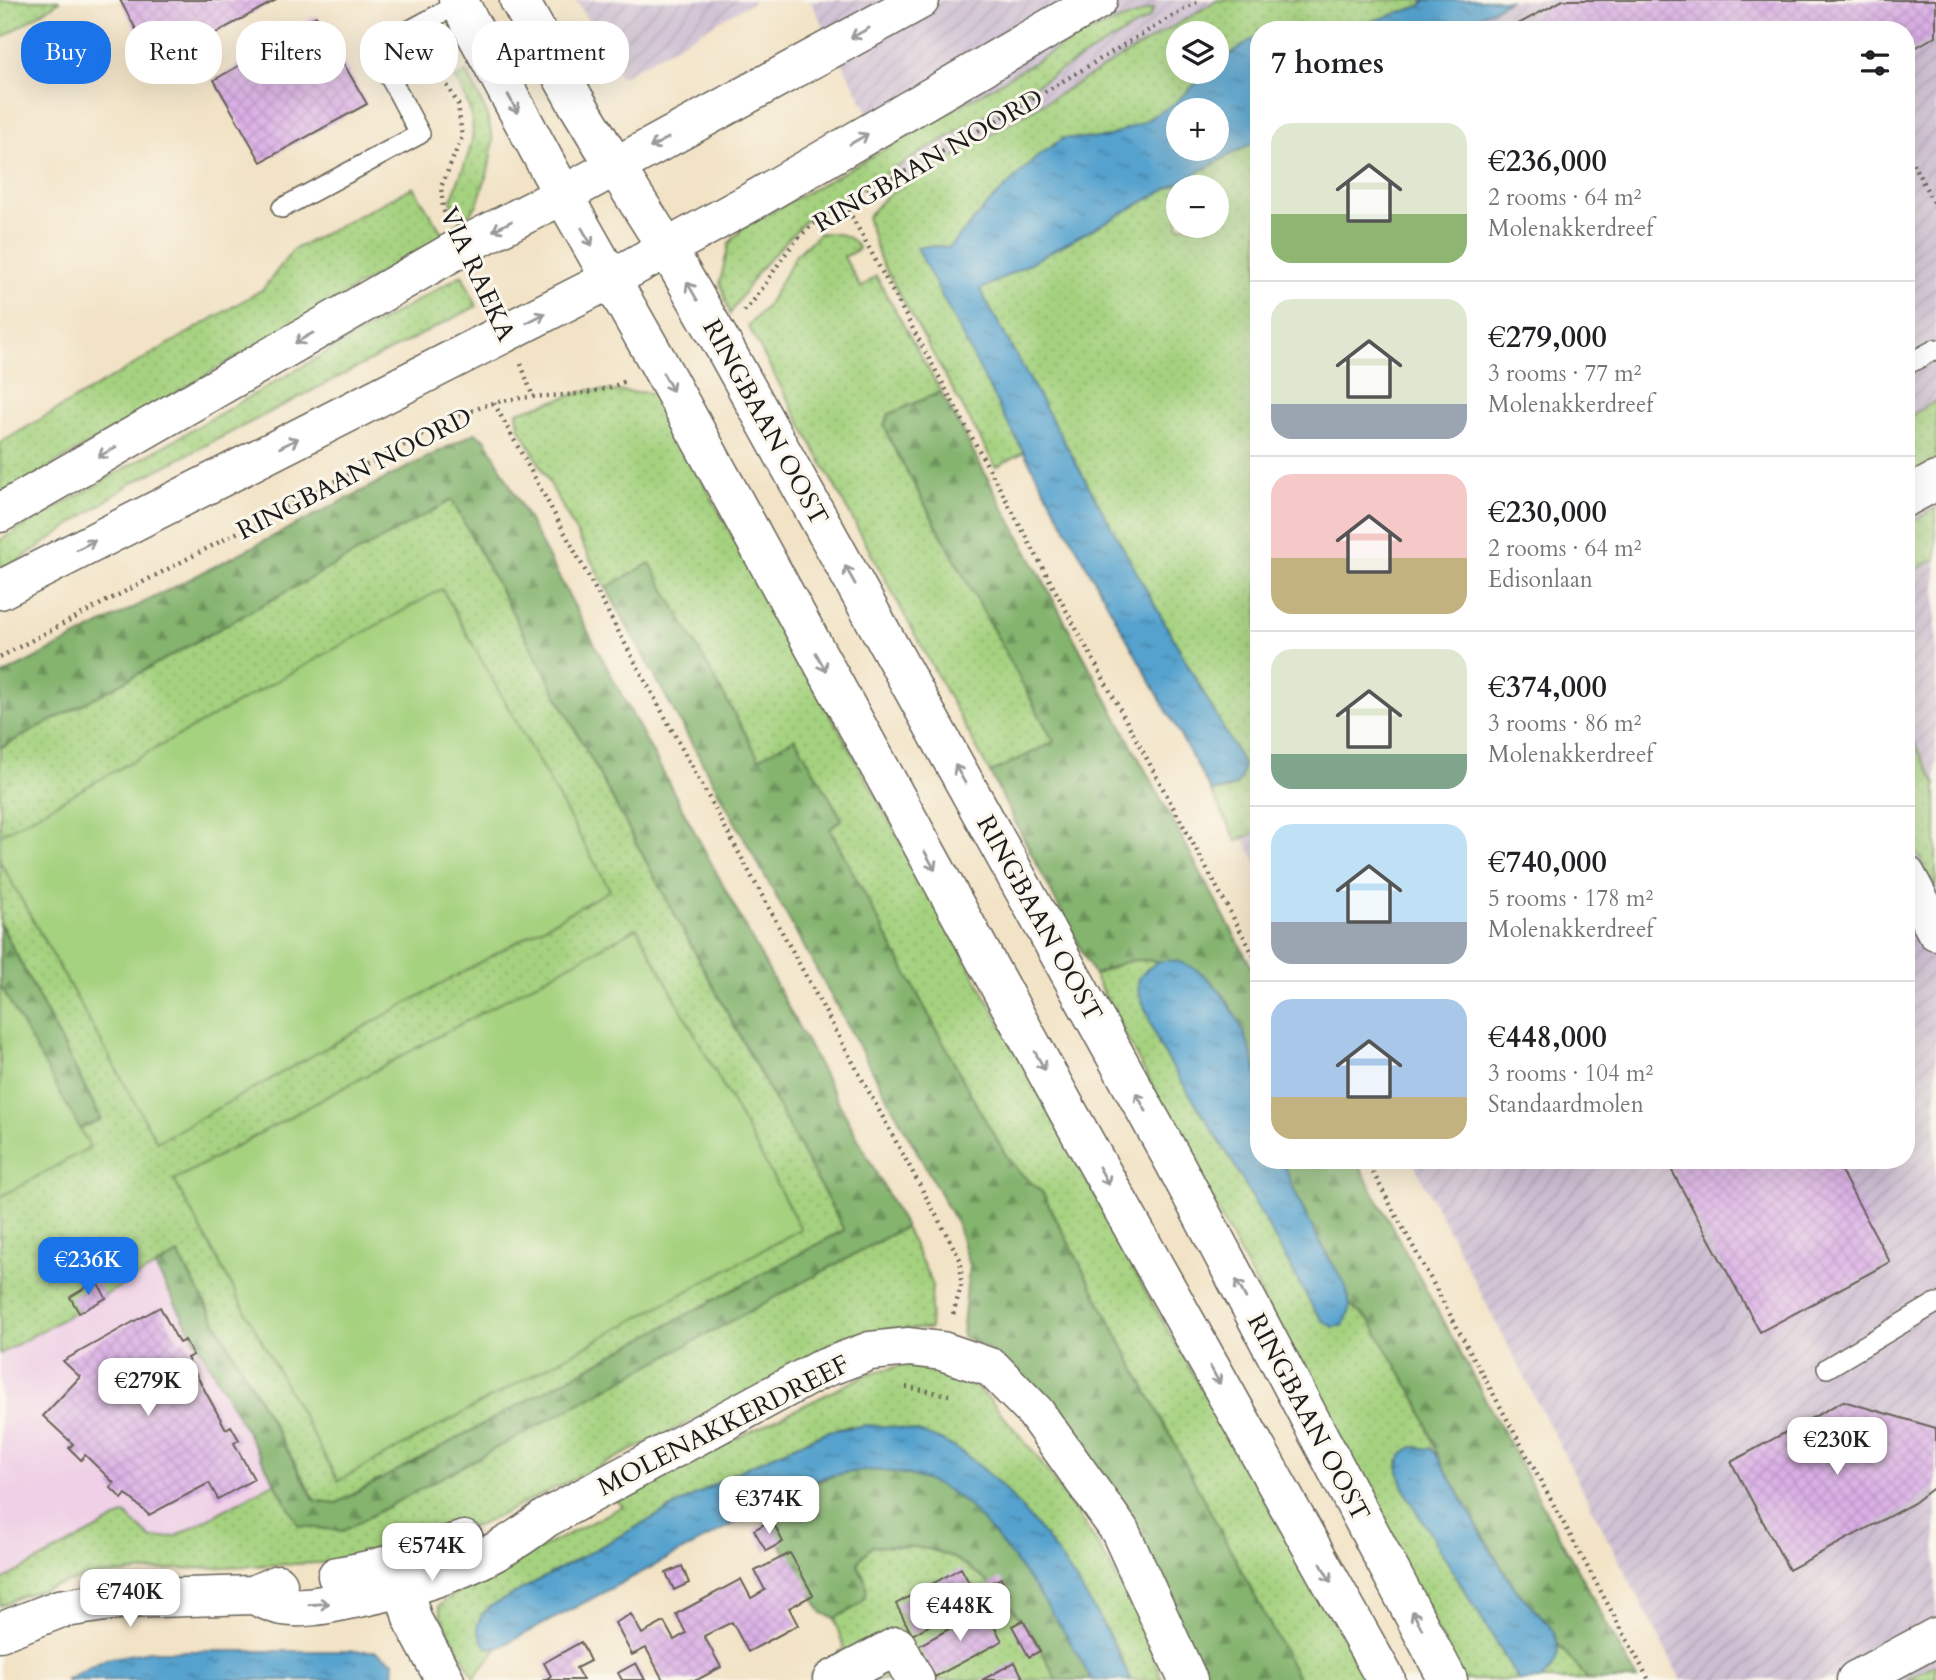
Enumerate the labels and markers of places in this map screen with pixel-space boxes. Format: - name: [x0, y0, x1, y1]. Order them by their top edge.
- pin: €236K: [39, 1238, 137, 1297]
- pin: €279K: [99, 1358, 197, 1418]
- pin: €230K: [1788, 1418, 1886, 1477]
- pin: €374K: [720, 1476, 818, 1536]
- pin: €574K: [383, 1524, 481, 1583]
- pin: €740K: [81, 1570, 179, 1629]
- pin: €448K: [911, 1584, 1009, 1643]

